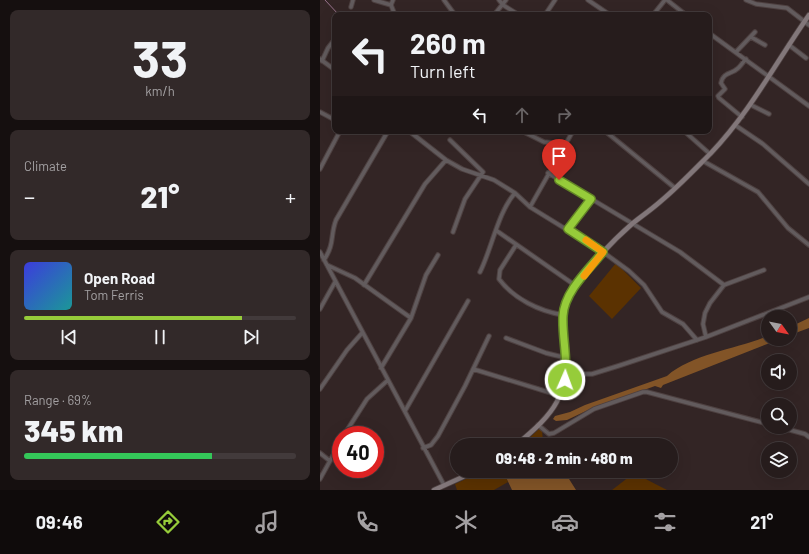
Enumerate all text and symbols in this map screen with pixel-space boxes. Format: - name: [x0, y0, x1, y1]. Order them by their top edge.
- text: 33: [132, 26, 188, 88]
- text: 260 m: [410, 26, 486, 60]
- icon: left: [344, 28, 396, 80]
- text: Turn left: [410, 60, 476, 82]
- text: km/h: [145, 83, 175, 99]
- icon: left: [469, 104, 491, 126]
- icon: ahead: [511, 104, 533, 126]
- icon: right: [553, 104, 575, 126]
- pin: [542, 139, 576, 180]
- icon: arrive: [548, 145, 570, 167]
- text: Climate: [24, 158, 67, 174]
- text: 21°: [141, 178, 179, 214]
- text: −: [24, 183, 35, 209]
- text: +: [285, 183, 296, 209]
- text: Open Road: [84, 269, 155, 287]
- text: Tom Ferris: [84, 287, 144, 303]
- north arrow: [761, 310, 797, 346]
- map controls: [761, 310, 797, 478]
- icon: previous: [58, 326, 80, 348]
- icon: pause: [149, 326, 171, 348]
- icon: next: [240, 326, 262, 348]
- button: sound: [761, 354, 797, 390]
- position arrow: [544, 359, 586, 401]
- text: Range · 69%: [24, 392, 92, 408]
- button: search: [761, 398, 797, 434]
- text: 345 km: [24, 412, 123, 448]
- speed limit sign: 40: [332, 426, 384, 478]
- button: layers: [761, 442, 797, 478]
- text: 09:48 · 2 min · 480 m: [495, 449, 633, 467]
- icon: directions: [154, 508, 182, 536]
- icon: music: [253, 508, 281, 536]
- icon: phone: [353, 508, 381, 536]
- icon: climate: [452, 508, 480, 536]
- icon: car: [551, 508, 579, 536]
- icon: filters: [651, 508, 679, 536]
- text: 09:46: [36, 511, 83, 533]
- text: 21°: [750, 511, 773, 533]

